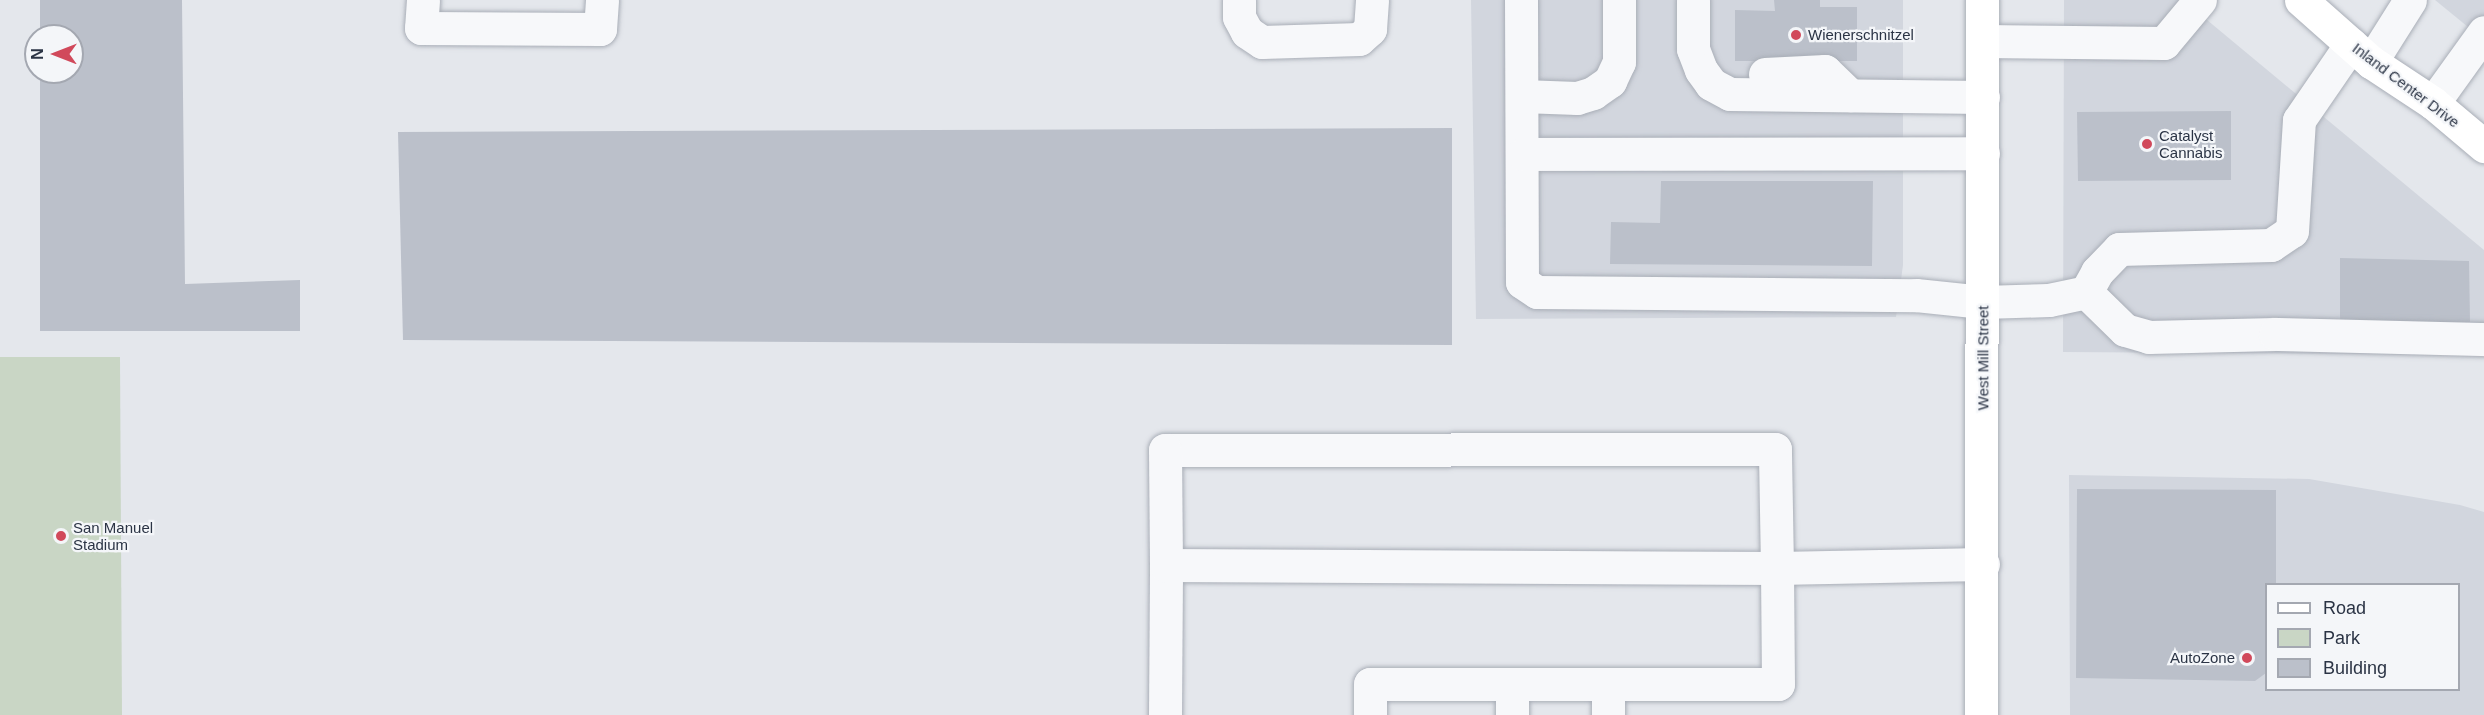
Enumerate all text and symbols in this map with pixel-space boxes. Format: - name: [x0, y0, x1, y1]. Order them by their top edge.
- north arrow: [24, 24, 84, 84]
- place label: Wienerschnitzel: [1808, 26, 1914, 44]
- marker: Wienerschnitzel: [1789, 28, 1803, 42]
- street label: Inland Center Drive: [2349, 39, 2463, 131]
- text: N: [29, 48, 46, 60]
- place label: Catalyst Cannabis: [2159, 126, 2222, 161]
- marker: Catalyst Cannabis: [2140, 137, 2154, 151]
- street label: West Mill Street: [1974, 306, 1992, 410]
- place label: San Manuel Stadium: [73, 518, 153, 553]
- marker: San Manuel Stadium: [54, 529, 68, 543]
- legend: [2265, 583, 2460, 691]
- text: Road: [2323, 598, 2366, 618]
- text: Park: [2323, 628, 2360, 648]
- place label: AutoZone: [2170, 649, 2235, 667]
- marker: AutoZone: [2240, 651, 2254, 665]
- text: Building: [2323, 658, 2387, 678]

